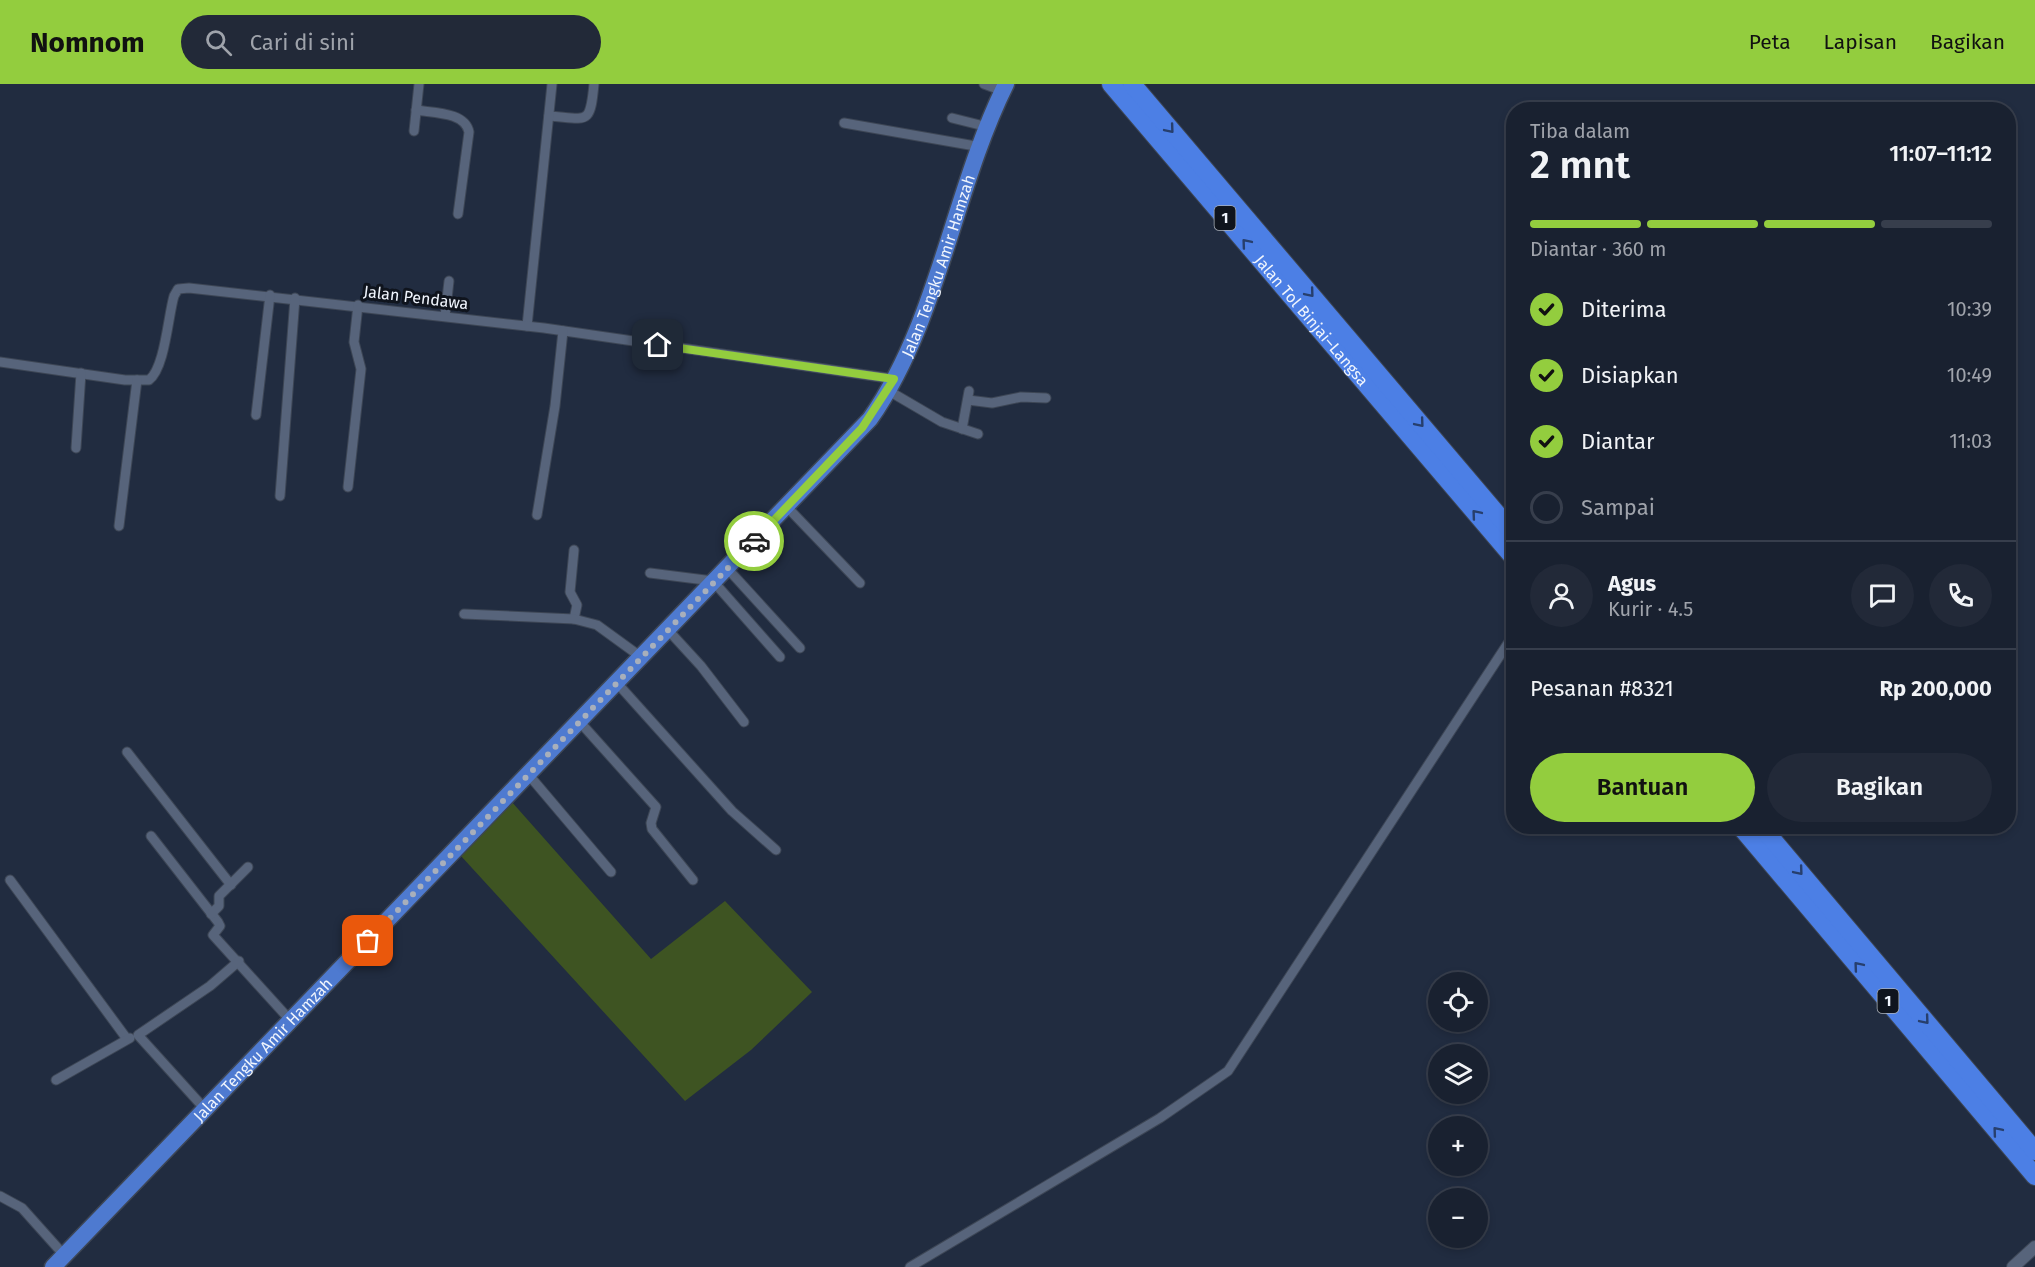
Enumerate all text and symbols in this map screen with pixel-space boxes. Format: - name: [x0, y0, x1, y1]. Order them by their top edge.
- search box: [181, 15, 601, 69]
- text: Nomnom: [30, 26, 145, 59]
- icon: search: [202, 26, 235, 59]
- text: Cari di sini: [250, 29, 355, 56]
- text: Peta: [1749, 29, 1791, 55]
- text: Lapisan: [1824, 29, 1897, 55]
- text: Bagikan: [1930, 29, 2005, 55]
- text: Tiba dalam: [1530, 119, 1630, 143]
- one-way arrow: [1163, 122, 1174, 133]
- text: 11:07–11:12: [1889, 140, 1992, 167]
- text: 2 mnt: [1530, 142, 1630, 188]
- street label: Jalan Tengku Amir Hamzah: [898, 172, 979, 360]
- road number: 1: [1214, 206, 1236, 230]
- text: Diantar · 360 m: [1530, 237, 1666, 261]
- one-way arrow: [1243, 239, 1254, 250]
- street label: Jalan Tol Binjai–Langsa: [1250, 251, 1372, 390]
- street label: Jalan Pendawa: [362, 282, 469, 313]
- one-way arrow: [1303, 286, 1314, 297]
- icon: check: [1530, 293, 1563, 326]
- text: Diterima: [1581, 296, 1667, 323]
- text: 10:39: [1947, 297, 1992, 321]
- pin: [632, 319, 683, 370]
- icon: home: [641, 328, 674, 361]
- icon: check: [1530, 359, 1563, 392]
- text: Disiapkan: [1581, 362, 1679, 389]
- text: 10:49: [1947, 363, 1992, 387]
- one-way arrow: [1412, 416, 1423, 427]
- icon: check: [1530, 425, 1563, 458]
- text: Diantar: [1581, 428, 1654, 455]
- text: 11:03: [1949, 429, 1992, 453]
- text: Sampai: [1581, 494, 1655, 521]
- one-way arrow: [1472, 510, 1483, 521]
- courier: [724, 511, 784, 571]
- icon: car: [738, 525, 771, 558]
- button: person: [1530, 564, 1593, 627]
- button: chat: [1851, 564, 1914, 627]
- button: phone: [1929, 564, 1992, 627]
- text: Agus: [1608, 570, 1656, 597]
- text: Kurir · 4.5: [1608, 597, 1693, 621]
- text: Pesanan #8321: [1530, 675, 1674, 702]
- text: Rp 200,000: [1879, 675, 1992, 702]
- button: Bantuan: [1530, 753, 1755, 822]
- button: Bagikan: [1767, 753, 1992, 822]
- one-way arrow: [1792, 864, 1803, 875]
- pin: [342, 915, 393, 966]
- icon: bag: [351, 924, 384, 957]
- one-way arrow: [1854, 962, 1865, 973]
- map controls: [1428, 972, 1488, 1248]
- button: locate: [1428, 972, 1488, 1032]
- street label: Jalan Tengku Amir Hamzah: [189, 974, 336, 1126]
- road number: 1: [1878, 989, 1898, 1013]
- one-way arrow: [1917, 1013, 1928, 1024]
- button: layers: [1428, 1044, 1488, 1104]
- button: +: [1428, 1116, 1488, 1176]
- one-way arrow: [1993, 1127, 2004, 1138]
- button: −: [1428, 1188, 1488, 1248]

